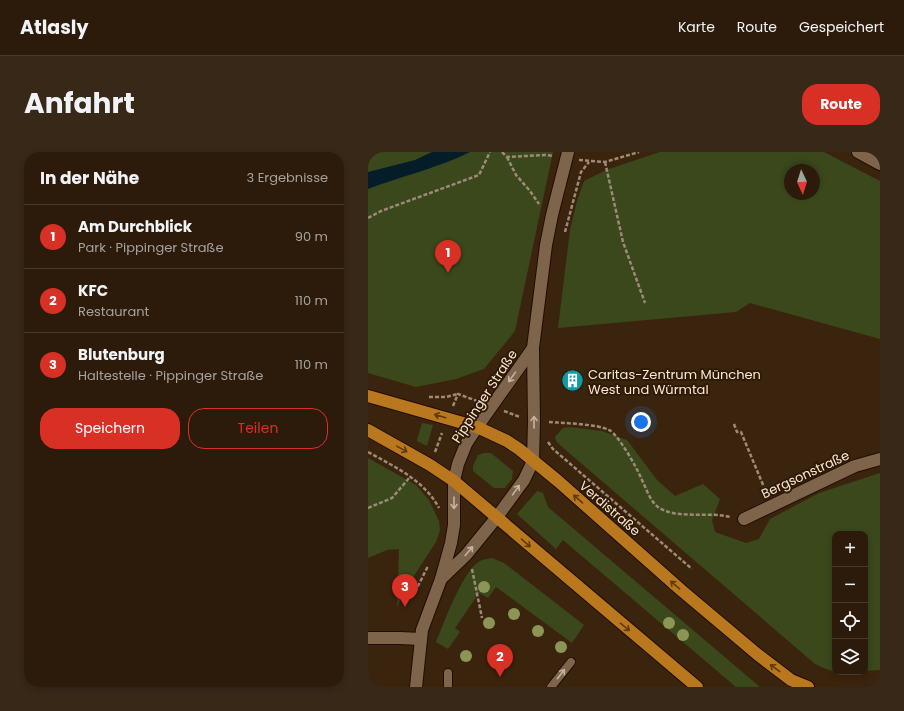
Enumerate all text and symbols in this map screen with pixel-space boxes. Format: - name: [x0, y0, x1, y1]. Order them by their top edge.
- text: Atlasly: [20, 14, 88, 41]
- text: Karte: [678, 17, 715, 37]
- text: Route: [737, 17, 777, 37]
- text: Gespeichert: [799, 17, 884, 37]
- text: Anfahrt: [24, 84, 135, 123]
- button: Route: [802, 84, 880, 125]
- north arrow: [784, 164, 820, 200]
- text: In der Nähe: [40, 166, 139, 190]
- text: 3 Ergebnisse: [247, 168, 328, 187]
- text: Am Durchblick: [78, 216, 192, 237]
- text: 1: [51, 227, 55, 246]
- text: 90 m: [295, 227, 328, 246]
- text: Park · Pippinger Straße: [78, 238, 223, 257]
- pin: 1: [435, 240, 461, 273]
- text: KFC: [78, 280, 108, 301]
- text: 2: [49, 291, 57, 310]
- text: 110 m: [295, 291, 328, 310]
- text: Restaurant: [78, 302, 149, 321]
- text: Blutenburg: [78, 344, 165, 365]
- street label: Pippinger Straße: [447, 346, 522, 447]
- text: 3: [49, 355, 57, 374]
- text: 110 m: [295, 355, 328, 374]
- place label: Caritas-Zentrum München West und Würmtal: [588, 365, 761, 399]
- text: Haltestelle · Pippinger Straße: [78, 366, 263, 385]
- building icon: Caritas-Zentrum München West und Würmtal: [559, 368, 585, 394]
- one-way arrow: [508, 371, 516, 382]
- button: Speichern: [40, 408, 180, 449]
- button: Teilen: [188, 408, 328, 449]
- one-way arrow: [433, 412, 446, 419]
- your location: [631, 412, 651, 432]
- one-way arrow: [530, 416, 538, 429]
- one-way arrow: [396, 446, 408, 453]
- street label: Bergsonstraße: [758, 446, 852, 503]
- street label: Verdistraße: [575, 476, 644, 540]
- one-way arrow: [512, 485, 520, 496]
- one-way arrow: [572, 494, 583, 503]
- one-way arrow: [450, 496, 458, 509]
- map controls: [832, 531, 868, 675]
- button: +: [832, 531, 868, 567]
- one-way arrow: [521, 538, 531, 547]
- one-way arrow: [464, 546, 473, 556]
- button: −: [832, 567, 868, 603]
- pin: 3: [392, 574, 418, 607]
- one-way arrow: [670, 580, 680, 589]
- button: locate: [832, 603, 868, 639]
- one-way arrow: [620, 622, 630, 631]
- button: layers: [832, 639, 868, 675]
- pin: 2: [487, 644, 513, 677]
- one-way arrow: [769, 664, 780, 672]
- one-way arrow: [557, 669, 565, 680]

